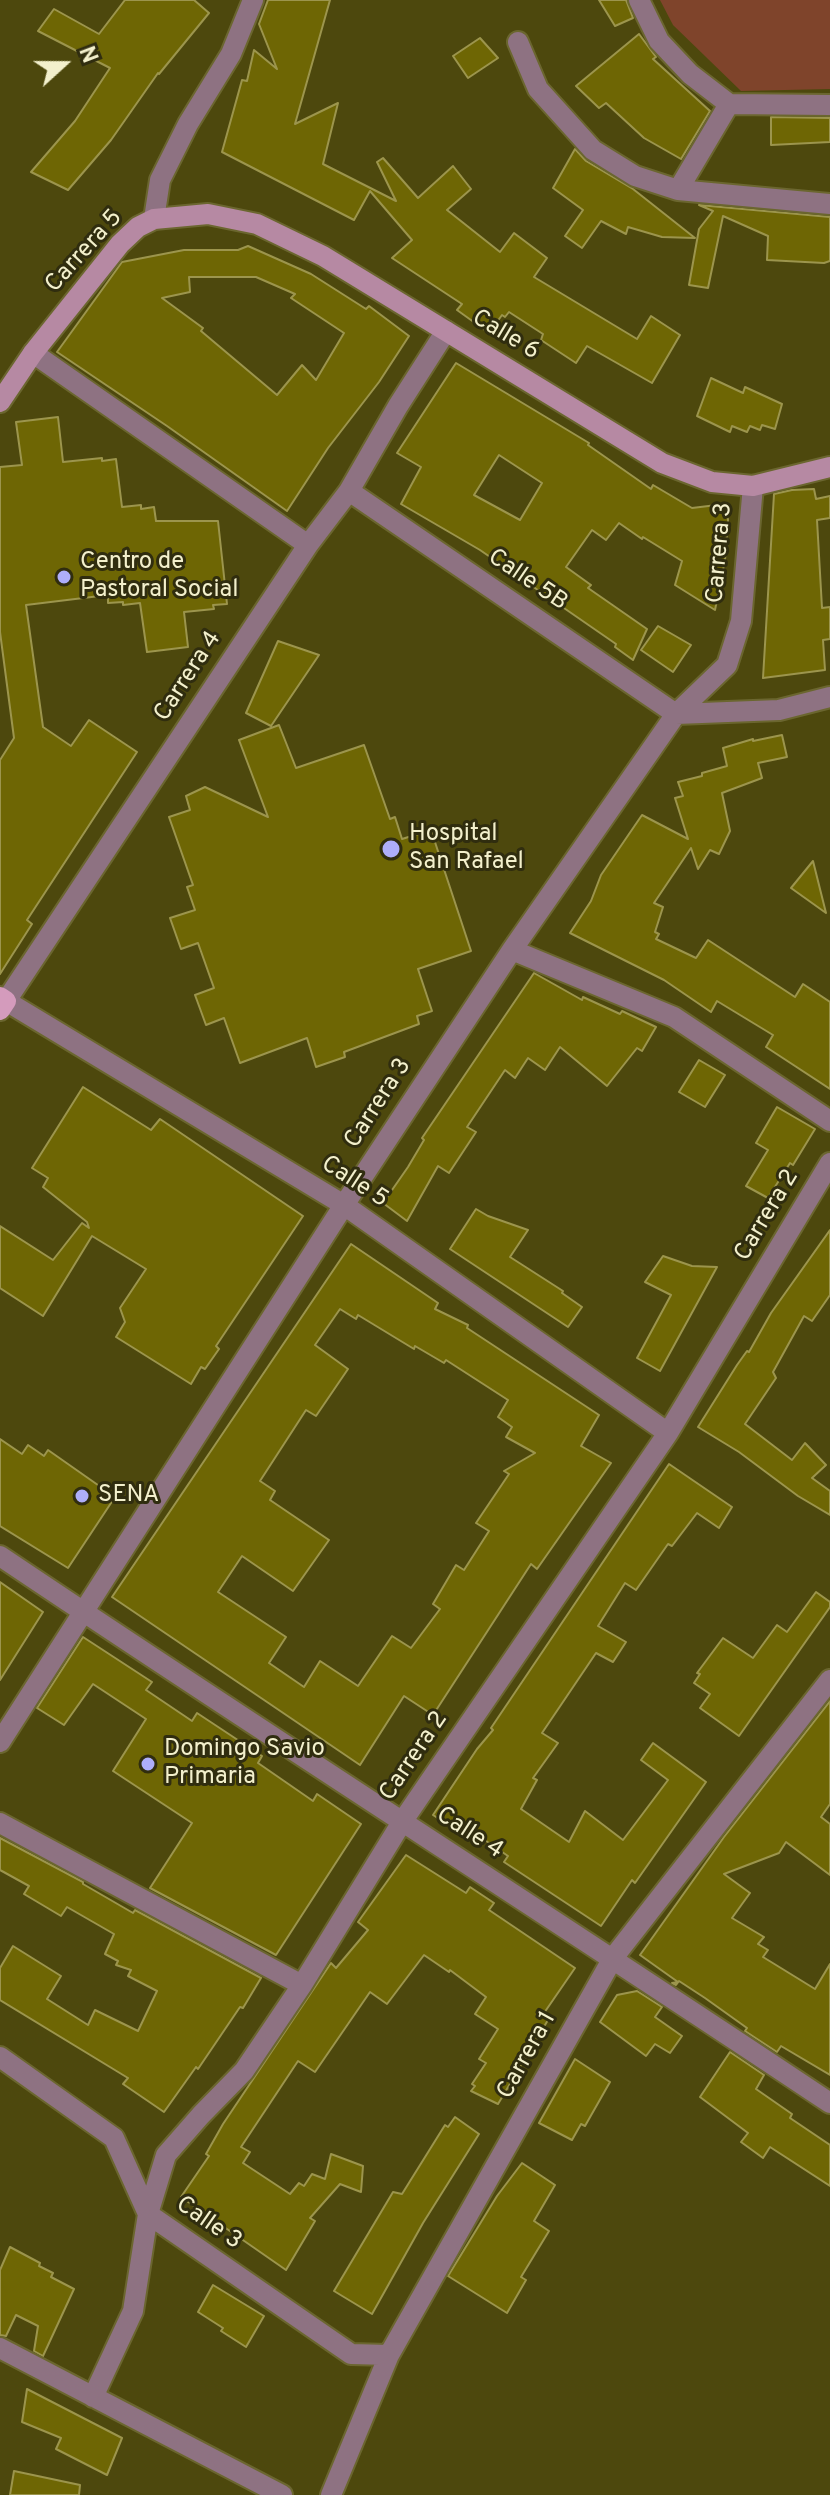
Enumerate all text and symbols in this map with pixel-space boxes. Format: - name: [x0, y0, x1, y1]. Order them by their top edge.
- north arrow: [24, 24, 104, 104]
- text: N: [71, 43, 102, 67]
- street label: Carrera 5: [40, 205, 130, 299]
- street label: Calle 6: [466, 305, 544, 367]
- street label: Carrera 3: [702, 501, 740, 605]
- street label: Calle 5B: [482, 544, 572, 618]
- place label: Centro de Pastoral Social: [80, 549, 239, 605]
- marker: Centro de Pastoral Social: [55, 568, 73, 586]
- street label: Carrera 4: [149, 627, 229, 727]
- place label: Hospital San Rafael: [409, 821, 524, 877]
- marker: Hospital San Rafael: [380, 838, 402, 860]
- street label: Carrera 3: [339, 1054, 419, 1154]
- street label: Calle 5: [315, 1151, 393, 1215]
- street label: Carrera 2: [730, 1165, 806, 1267]
- place label: SENA: [98, 1482, 159, 1510]
- marker: SENA: [73, 1487, 91, 1505]
- street label: Carrera 2: [375, 1707, 455, 1807]
- place label: Domingo Savio Primaria: [164, 1736, 325, 1792]
- marker: Domingo Savio Primaria: [139, 1755, 157, 1773]
- street label: Calle 4: [430, 1802, 508, 1866]
- street label: Carrera 1: [492, 2007, 564, 2105]
- street label: Calle 3: [170, 2191, 246, 2257]

